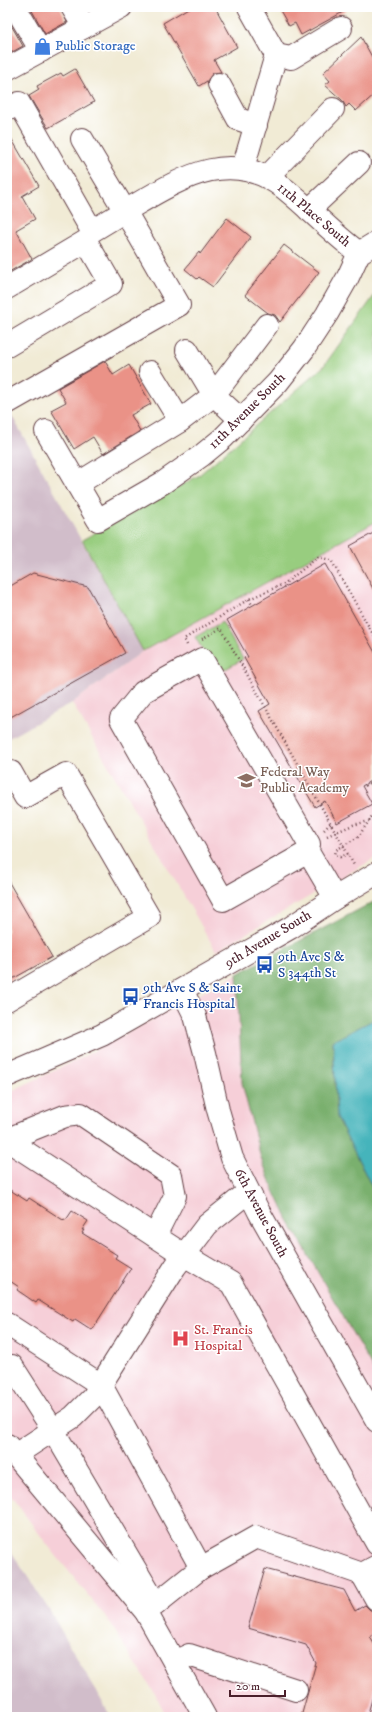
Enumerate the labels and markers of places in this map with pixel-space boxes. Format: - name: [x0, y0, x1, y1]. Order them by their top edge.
- shop icon: Public Storage: [32, 36, 52, 56]
- place label: Public Storage: [55, 37, 136, 55]
- place label: Federal Way Public Academy: [260, 763, 349, 797]
- school or university icon: Federal Way Public Academy: [237, 770, 257, 790]
- place label: 9th Ave S & S 344th St: [277, 948, 345, 982]
- bus stop icon: 9th Ave S & S 344th St: [255, 955, 275, 975]
- place label: 9th Ave S & Saint Francis Hospital: [142, 979, 242, 1013]
- bus stop icon: 9th Ave S & Saint Francis Hospital: [120, 986, 140, 1006]
- place label: St. Francis Hospital: [194, 1321, 253, 1355]
- hospital icon: St. Francis Hospital: [171, 1328, 191, 1348]

